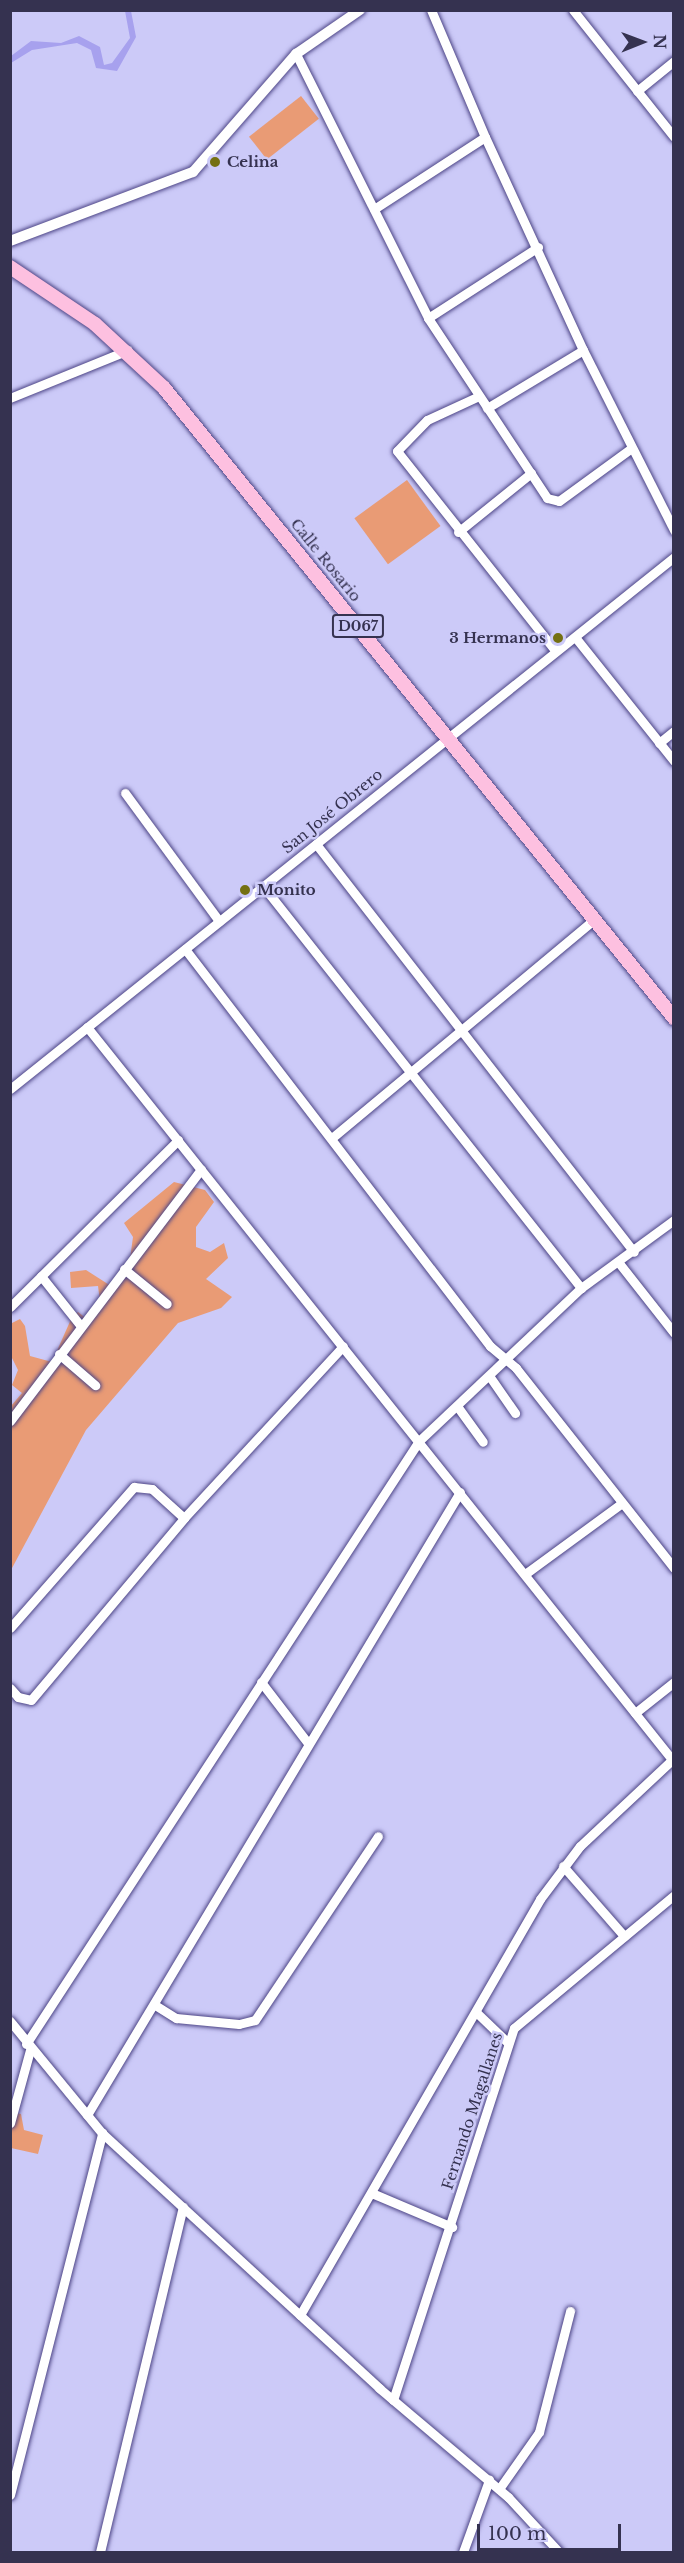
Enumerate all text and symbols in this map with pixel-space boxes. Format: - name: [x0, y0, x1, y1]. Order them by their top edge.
- north arrow: [612, 12, 672, 72]
- text: N: [650, 34, 670, 49]
- place label: Celina: [227, 153, 278, 171]
- marker: Celina: [208, 155, 222, 169]
- street label: Calle Rosario: [287, 515, 365, 605]
- road number: D067: [331, 615, 385, 637]
- place label: 3 Hermanos: [449, 629, 546, 647]
- marker: 3 Hermanos: [551, 631, 565, 645]
- street label: San José Obrero: [278, 765, 386, 857]
- place label: Monito: [257, 881, 316, 899]
- marker: Monito: [238, 883, 252, 897]
- street label: Fernando Magallanes: [438, 2030, 506, 2192]
- scale bar: [480, 2512, 624, 2550]
- text: 100 m: [488, 2523, 546, 2545]

